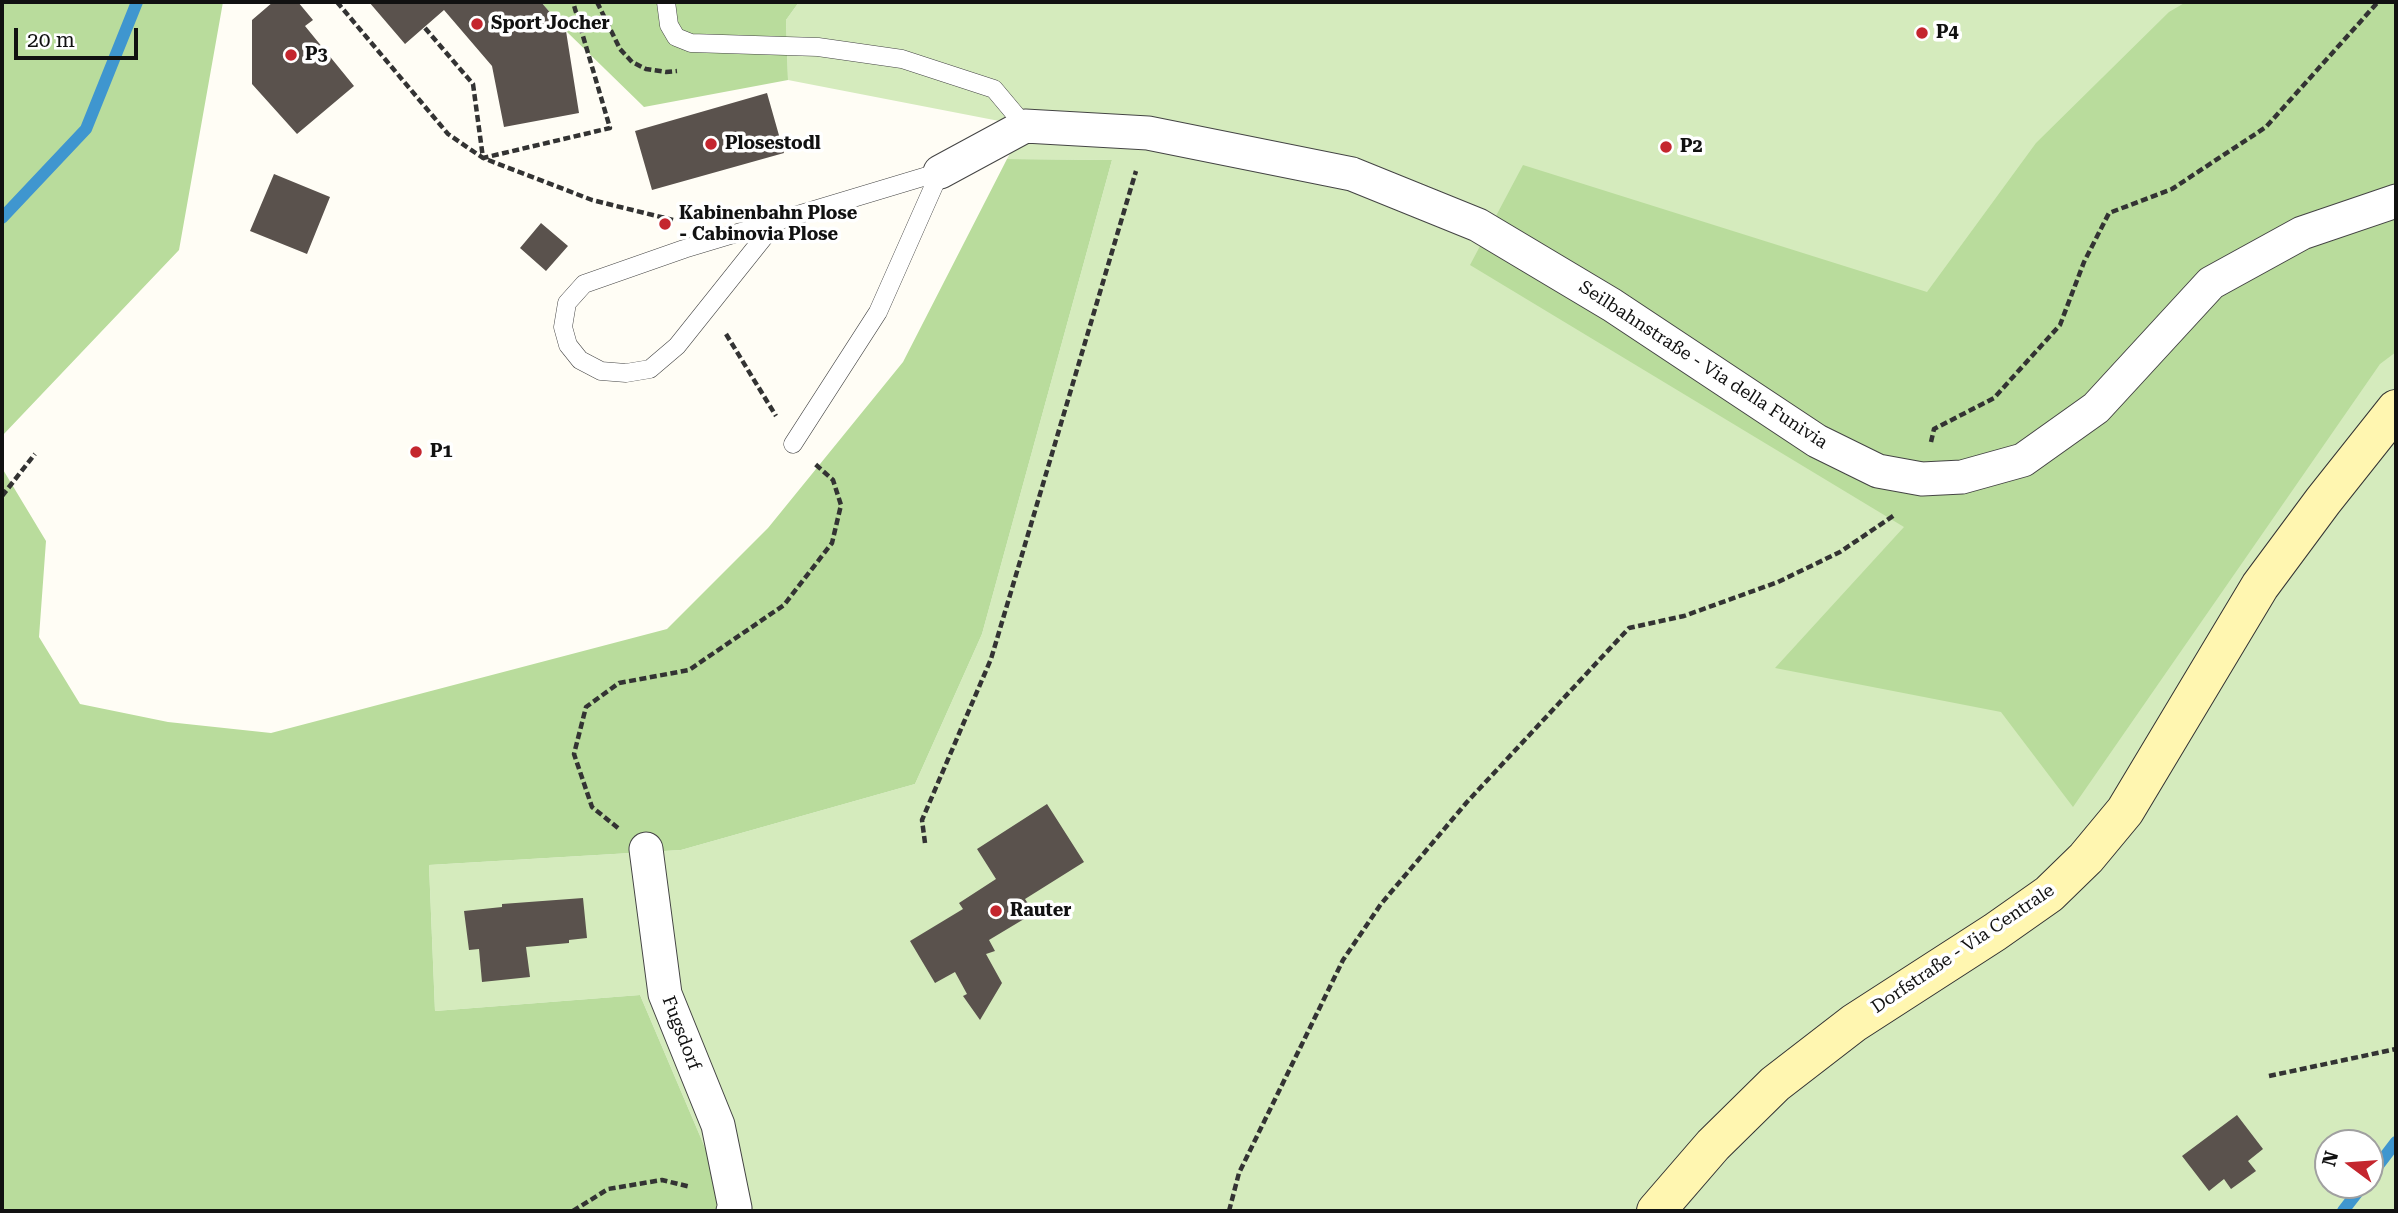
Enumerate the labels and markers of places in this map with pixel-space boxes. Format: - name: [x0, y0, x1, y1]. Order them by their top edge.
- place label: Sport Jocher: [491, 13, 610, 35]
- marker: Sport Jocher: [469, 16, 485, 32]
- place label: P4: [1936, 22, 1959, 44]
- marker: P4: [1914, 25, 1930, 41]
- place label: P3: [305, 44, 328, 66]
- marker: P3: [283, 47, 299, 63]
- place label: Plosestodl: [725, 133, 821, 155]
- marker: Plosestodl: [703, 136, 719, 152]
- place label: P2: [1680, 136, 1703, 158]
- marker: P2: [1658, 139, 1674, 155]
- place label: Kabinenbahn Plose - Cabinovia Plose: [679, 203, 857, 246]
- marker: Kabinenbahn Plose - Cabinovia Plose: [657, 216, 673, 232]
- place label: P1: [430, 441, 453, 463]
- marker: P1: [408, 444, 424, 460]
- place label: Rauter: [1010, 900, 1071, 922]
- marker: Rauter: [988, 903, 1004, 919]

